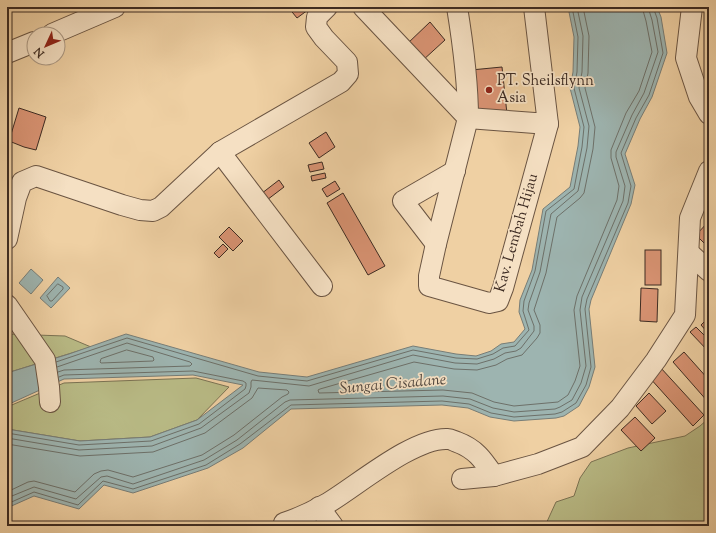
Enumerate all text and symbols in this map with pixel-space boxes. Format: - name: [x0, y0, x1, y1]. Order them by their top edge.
- north arrow: [26, 26, 66, 66]
- text: N: [31, 43, 49, 62]
- place label: PT. Sheilsflynn Asia: [497, 71, 594, 109]
- marker: PT. Sheilsflynn Asia: [484, 85, 494, 95]
- street label: Kav. Lembah Hijau: [490, 171, 544, 295]
- water label: Sungai Cisadane: [339, 369, 447, 401]

